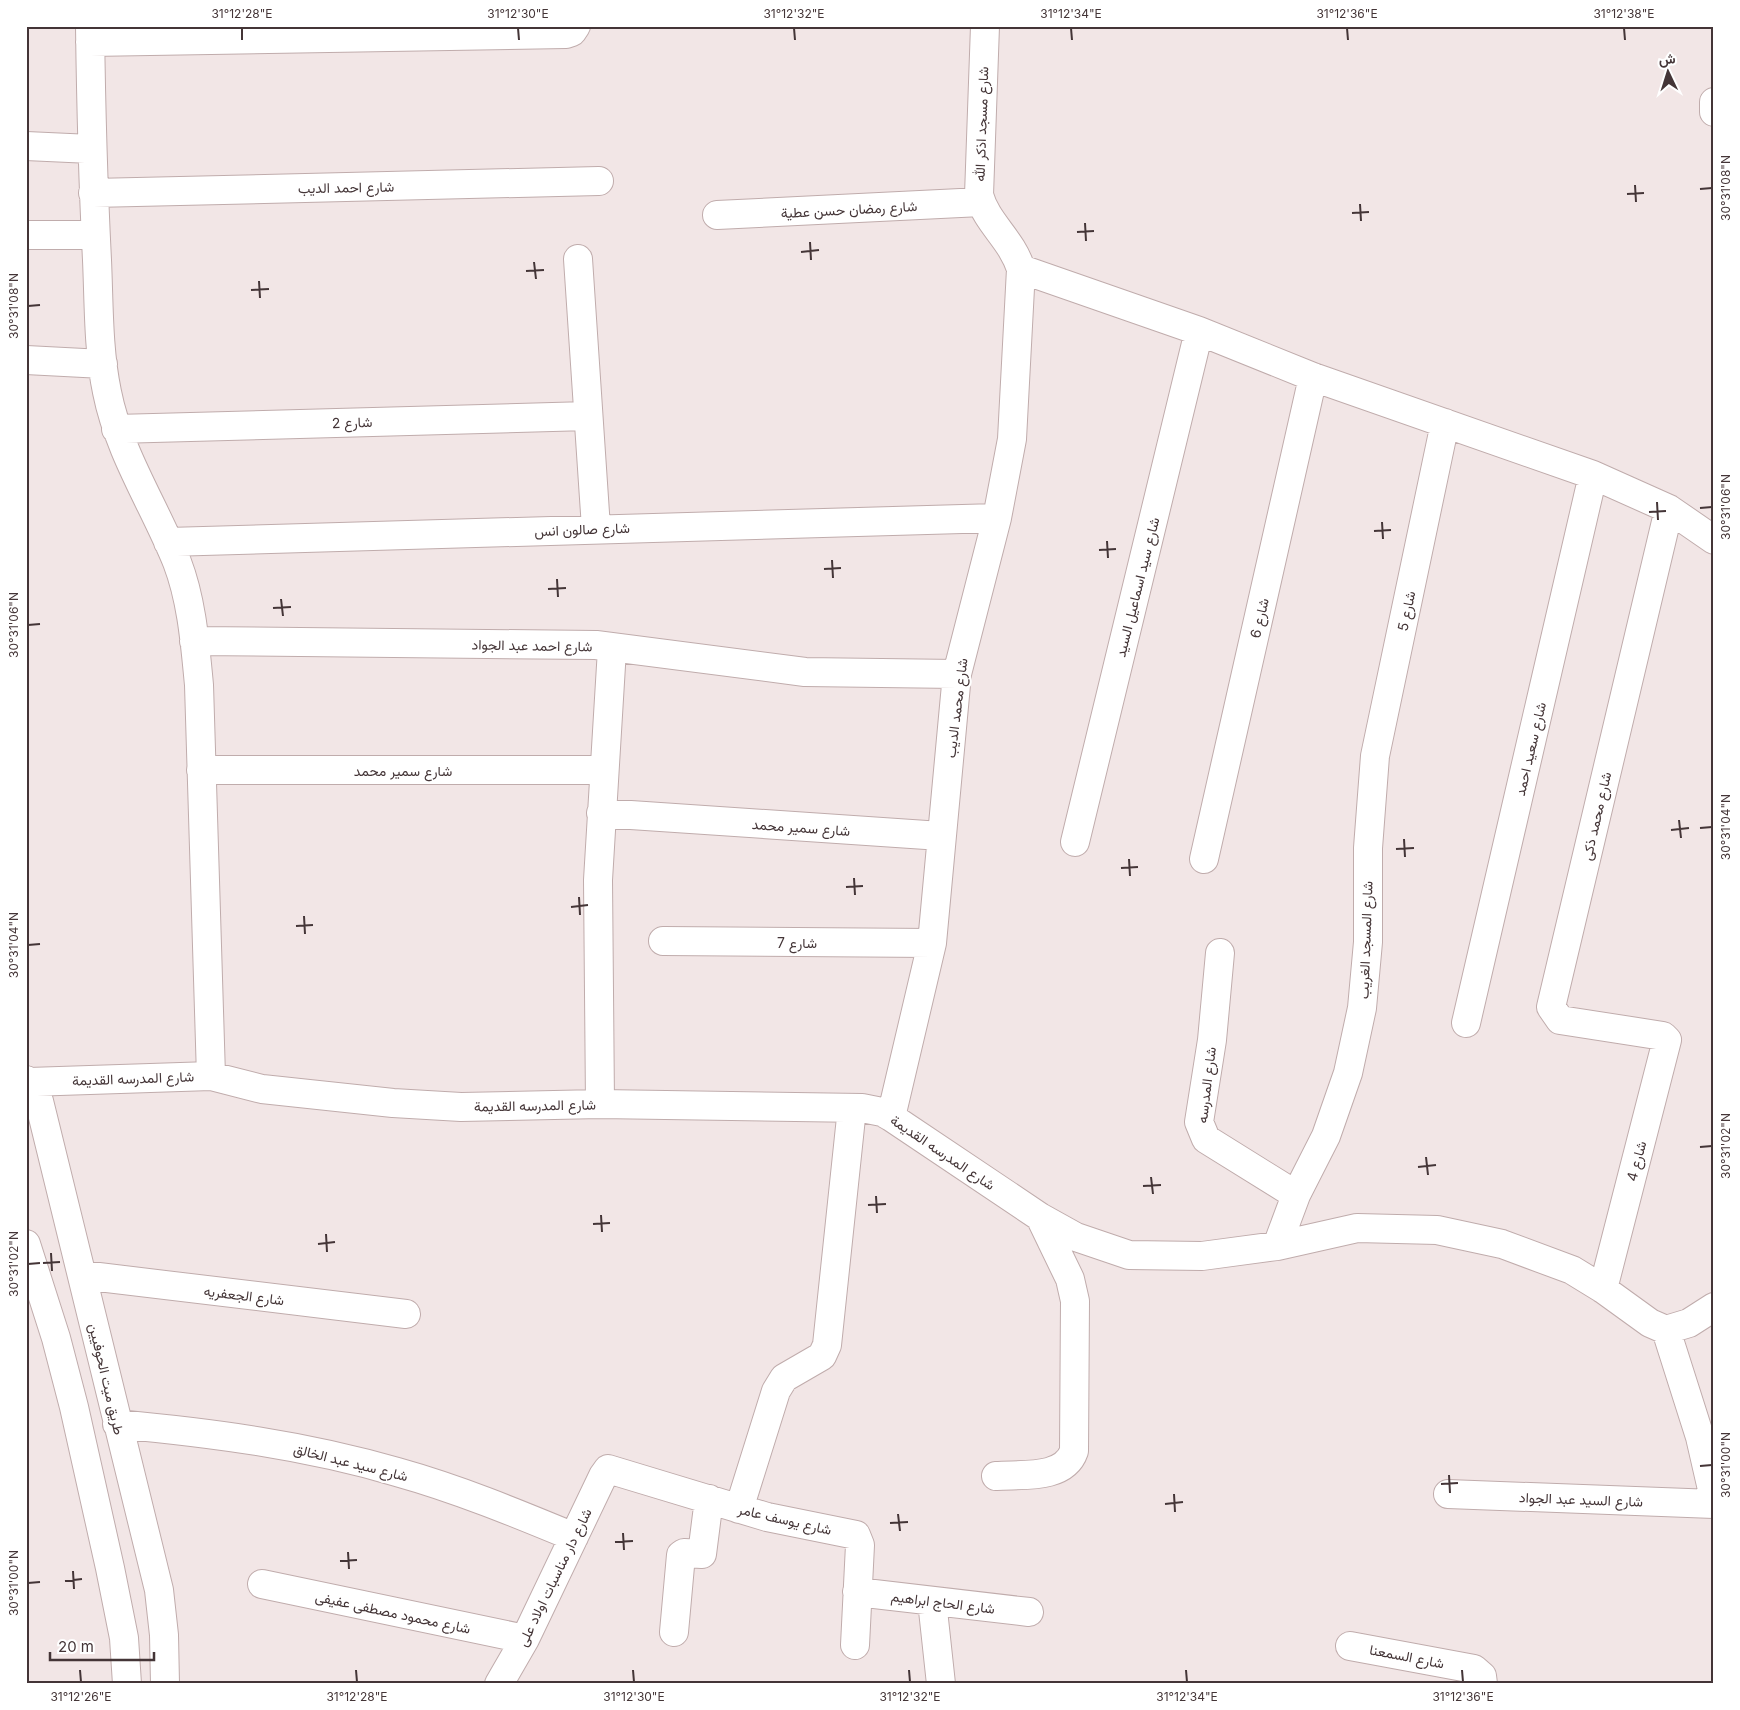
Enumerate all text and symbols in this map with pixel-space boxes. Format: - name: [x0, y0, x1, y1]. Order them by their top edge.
- text: 31°12'28"E: [211, 6, 273, 21]
- text: 31°12'30"E: [487, 6, 549, 21]
- text: 31°12'32"E: [763, 6, 825, 21]
- text: 31°12'34"E: [1040, 6, 1102, 21]
- text: 31°12'36"E: [1316, 6, 1378, 21]
- text: 31°12'38"E: [1593, 6, 1655, 21]
- north arrow: [1642, 48, 1692, 98]
- text: ش: [1658, 49, 1676, 69]
- street label: شارع مسجد اذكر الله: [970, 66, 995, 182]
- text: 30°31'08"N: [1718, 155, 1733, 221]
- street label: شارع احمد الديب: [298, 178, 394, 199]
- street label: شارع رمضان حسن عطية: [780, 197, 918, 224]
- text: 30°31'08"N: [6, 273, 21, 339]
- street label: شارع 2: [331, 413, 373, 434]
- text: 30°31'06"N: [1718, 474, 1733, 540]
- street label: شارع سيد اسماعيل السيد: [1111, 515, 1166, 659]
- street label: شارع صالون انس: [534, 519, 630, 542]
- street label: شارع 5: [1393, 589, 1421, 633]
- text: 30°31'06"N: [6, 592, 21, 658]
- street label: شارع 6: [1246, 596, 1275, 640]
- street label: شارع احمد عبد الجواد: [471, 635, 592, 658]
- street label: شارع محمد الديب: [941, 657, 974, 759]
- street label: شارع سعيد احمد: [1511, 700, 1552, 798]
- street label: شارع سمير محمد: [354, 762, 452, 782]
- street label: شارع محمد ذكى: [1578, 770, 1617, 863]
- text: 30°31'04"N: [1718, 794, 1733, 860]
- street label: شارع سمير محمد: [751, 815, 851, 842]
- street label: شارع المسجد الغريب: [1354, 881, 1379, 999]
- text: 30°31'04"N: [6, 912, 21, 978]
- street label: شارع 7: [777, 934, 817, 954]
- street label: شارع المدرسه: [1193, 1046, 1222, 1125]
- street label: شارع المدرسه القديمة: [72, 1067, 194, 1092]
- street label: شارع المدرسه القديمة: [474, 1095, 596, 1118]
- street label: شارع المدرسه القديمة: [886, 1111, 998, 1196]
- text: 30°31'02"N: [1718, 1113, 1733, 1179]
- street label: شارع 4: [1622, 1139, 1652, 1184]
- text: 30°31'02"N: [6, 1231, 21, 1297]
- street label: شارع الجعفريه: [202, 1282, 285, 1311]
- street label: طريق ميت الحوفيين: [85, 1322, 128, 1437]
- text: 30°31'00"N: [1718, 1432, 1733, 1498]
- street label: شارع سيد عبد الخالق: [291, 1440, 410, 1487]
- street label: شارع السيد عبد الجواد: [1519, 1488, 1643, 1513]
- street label: شارع يوسف عامر: [735, 1500, 833, 1541]
- street label: شارع دار مناسبات اولاد على: [513, 1505, 597, 1650]
- text: 30°31'00"N: [6, 1550, 21, 1616]
- street label: شارع محمود مصطفى عفيفى: [313, 1587, 472, 1640]
- street label: شارع الحاج ابراهيم: [890, 1587, 996, 1620]
- scale bar: [50, 1630, 154, 1662]
- text: 20 m: [58, 1637, 94, 1656]
- street label: شارع السمعنا: [1368, 1640, 1446, 1675]
- text: 31°12'26"E: [50, 1689, 112, 1704]
- text: 31°12'28"E: [326, 1689, 388, 1704]
- text: 31°12'30"E: [603, 1689, 665, 1704]
- text: 31°12'32"E: [879, 1689, 941, 1704]
- text: 31°12'34"E: [1156, 1689, 1218, 1704]
- text: 31°12'36"E: [1432, 1689, 1494, 1704]

